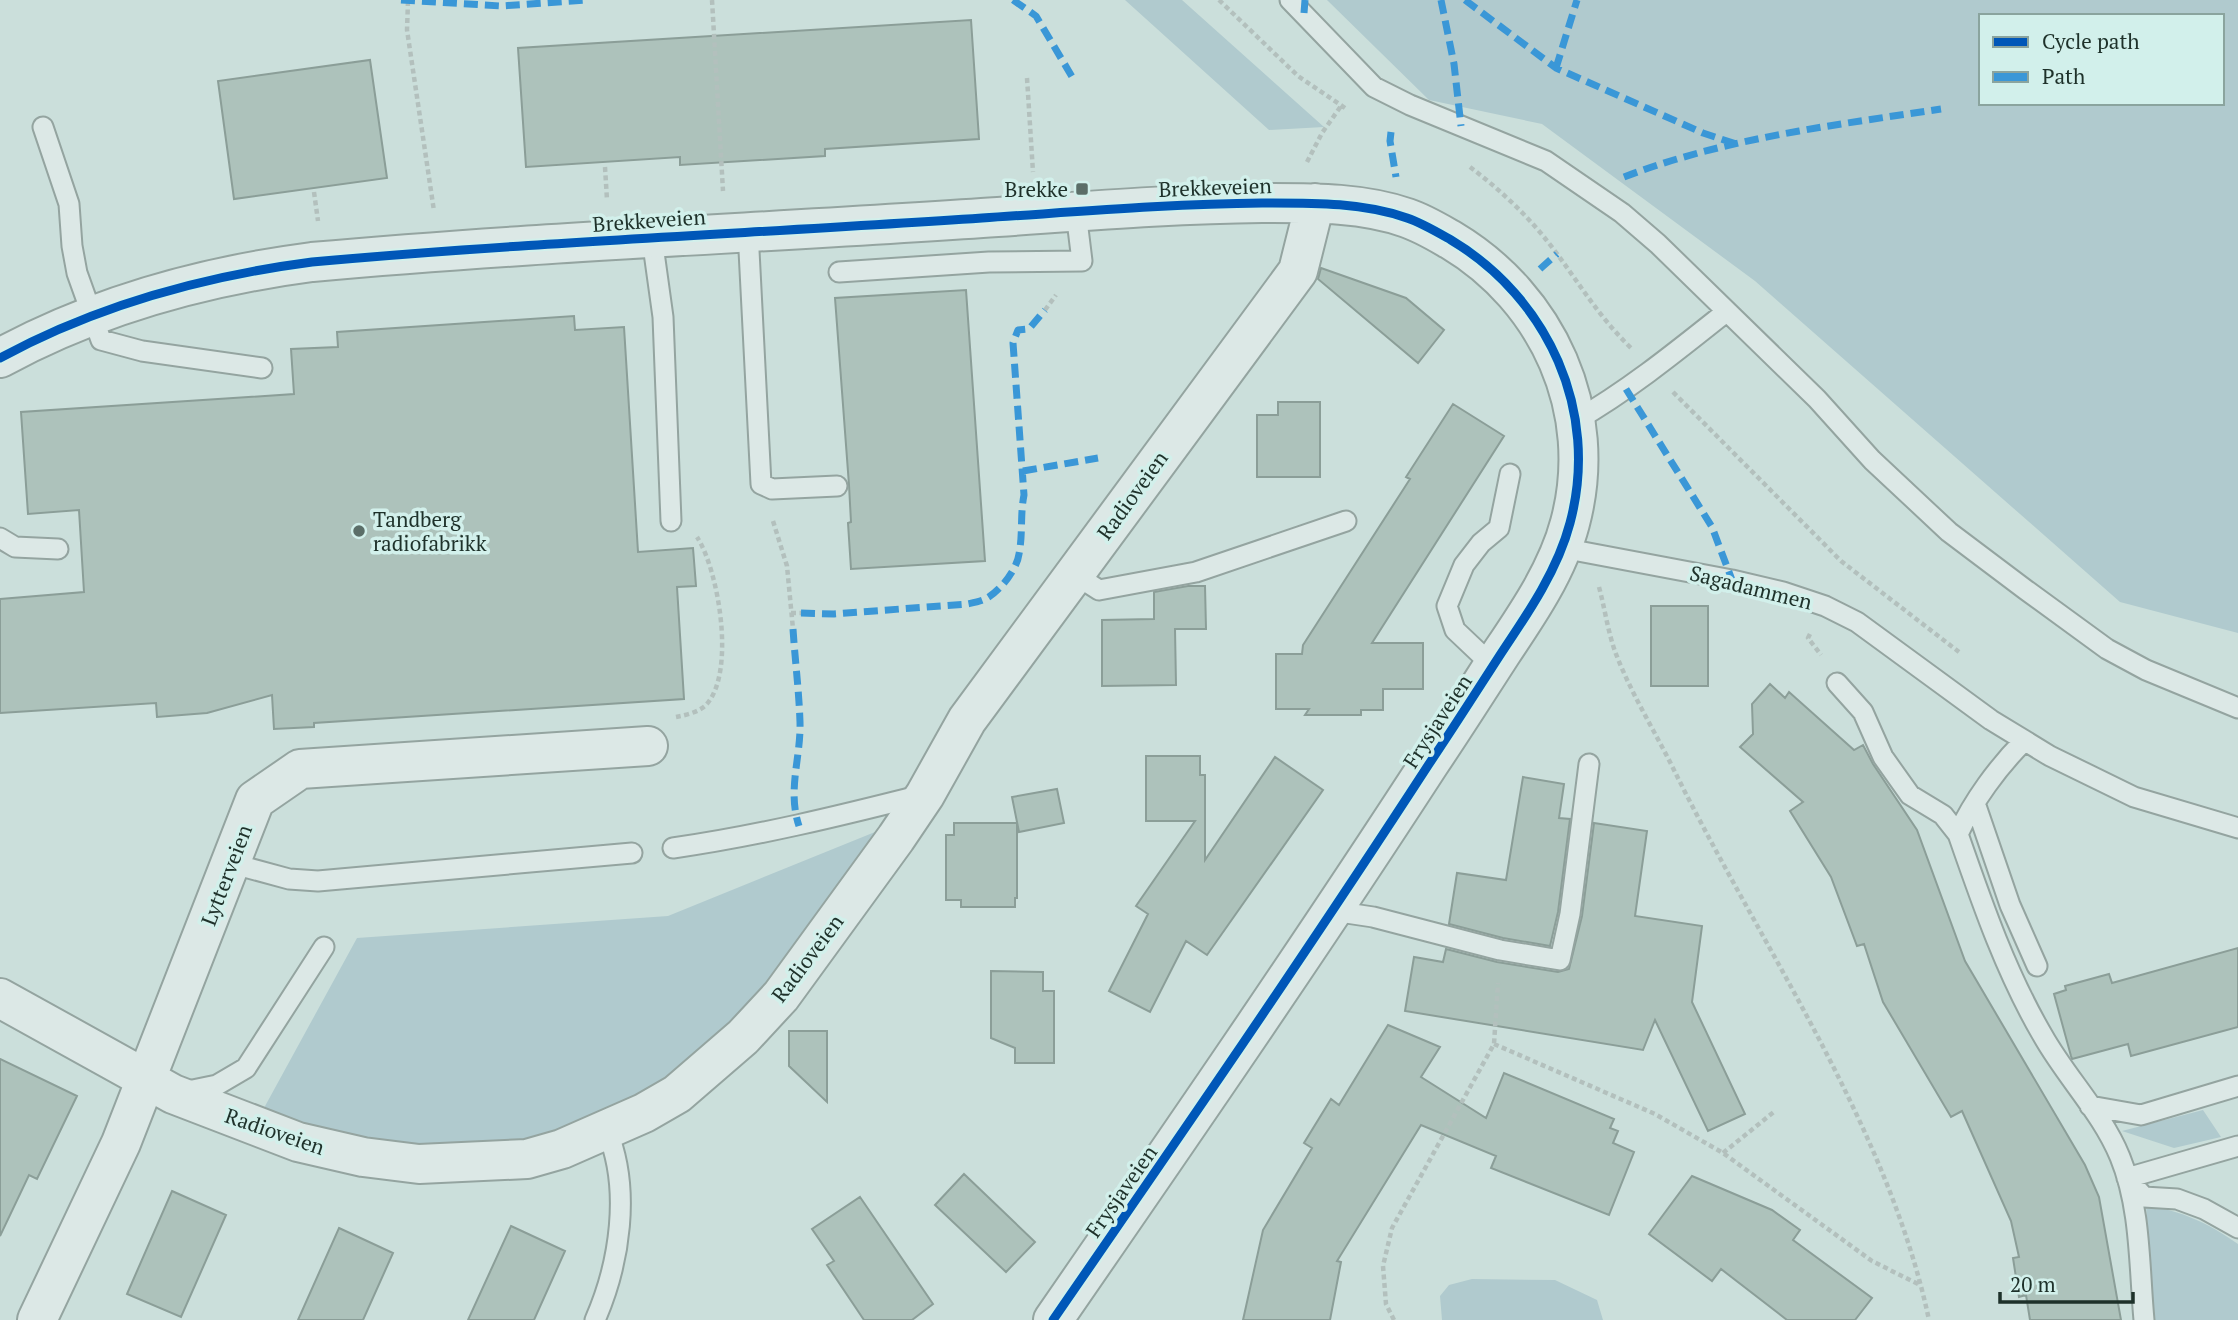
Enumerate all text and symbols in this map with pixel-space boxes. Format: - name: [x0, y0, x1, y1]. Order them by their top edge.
- legend: [1979, 14, 2224, 105]
- text: Cycle path: [2042, 27, 2140, 55]
- text: Path: [2042, 62, 2085, 90]
- street label: Brekkeveien: [1158, 171, 1273, 203]
- place label: Brekke: [1004, 175, 1068, 203]
- marker: Brekke: [1074, 181, 1090, 197]
- street label: Brekkeveien: [591, 202, 707, 238]
- street label: Radioveien: [1090, 445, 1174, 545]
- place label: Tandberg radiofabrikk: [373, 505, 487, 557]
- marker: Tandberg radiofabrikk: [351, 523, 367, 539]
- street label: Sagadammen: [1687, 558, 1816, 616]
- street label: Frysjaveien: [1396, 668, 1478, 773]
- street label: Lytterveien: [194, 820, 258, 929]
- street label: Radioveien: [765, 908, 850, 1008]
- street label: Radioveien: [222, 1101, 329, 1161]
- street label: Frysjaveien: [1079, 1139, 1163, 1243]
- scale bar: [2000, 1260, 2133, 1304]
- text: 20 m: [2010, 1270, 2056, 1298]

